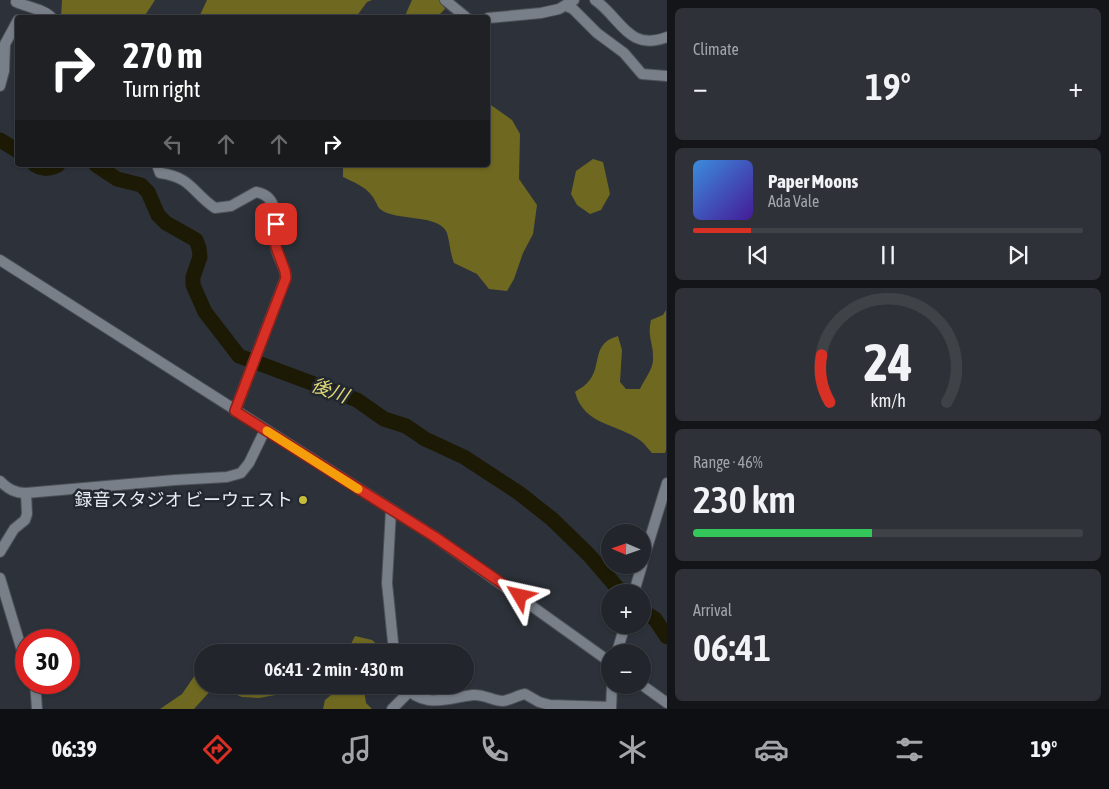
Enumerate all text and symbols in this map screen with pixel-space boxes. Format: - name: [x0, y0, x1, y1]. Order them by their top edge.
- icon: right: [40, 35, 105, 100]
- text: 270 m: [123, 35, 202, 75]
- text: Climate: [693, 40, 739, 58]
- text: 19°: [865, 65, 911, 108]
- text: −: [693, 71, 708, 103]
- text: +: [1068, 71, 1083, 103]
- text: Turn right: [123, 76, 200, 102]
- icon: left: [159, 130, 187, 158]
- icon: ahead: [212, 130, 240, 158]
- icon: ahead: [265, 130, 293, 158]
- icon: right: [318, 130, 346, 158]
- text: Paper Moons: [768, 170, 858, 192]
- text: Ada Vale: [768, 192, 819, 210]
- pin: [255, 203, 297, 245]
- icon: arrive: [262, 210, 290, 238]
- icon: previous: [744, 241, 772, 269]
- icon: pause: [874, 241, 902, 269]
- icon: next: [1004, 241, 1032, 269]
- text: 24: [864, 332, 912, 392]
- water label: 後川: [308, 373, 353, 408]
- text: km/h: [870, 390, 906, 411]
- text: Range · 46%: [693, 453, 763, 471]
- text: 230 km: [693, 478, 796, 521]
- place label: 録音スタジオ ビーウェスト: [75, 489, 293, 510]
- marker: 録音スタジオ ビーウェスト: [297, 494, 309, 506]
- north arrow: [601, 524, 651, 574]
- map controls: [601, 524, 651, 694]
- position arrow: [493, 569, 545, 621]
- button: +: [601, 584, 651, 634]
- text: Arrival: [693, 601, 732, 619]
- text: 06:41: [693, 626, 771, 669]
- speed limit sign: 30: [15, 629, 80, 694]
- button: −: [601, 644, 651, 694]
- text: 06:41 · 2 min · 430 m: [264, 658, 404, 680]
- icon: directions: [200, 732, 235, 767]
- icon: music: [339, 732, 374, 767]
- icon: phone: [477, 732, 512, 767]
- icon: climate: [615, 732, 650, 767]
- icon: car: [754, 732, 789, 767]
- icon: filters: [892, 732, 927, 767]
- text: 06:39: [52, 736, 97, 762]
- text: 19°: [1030, 736, 1057, 762]

